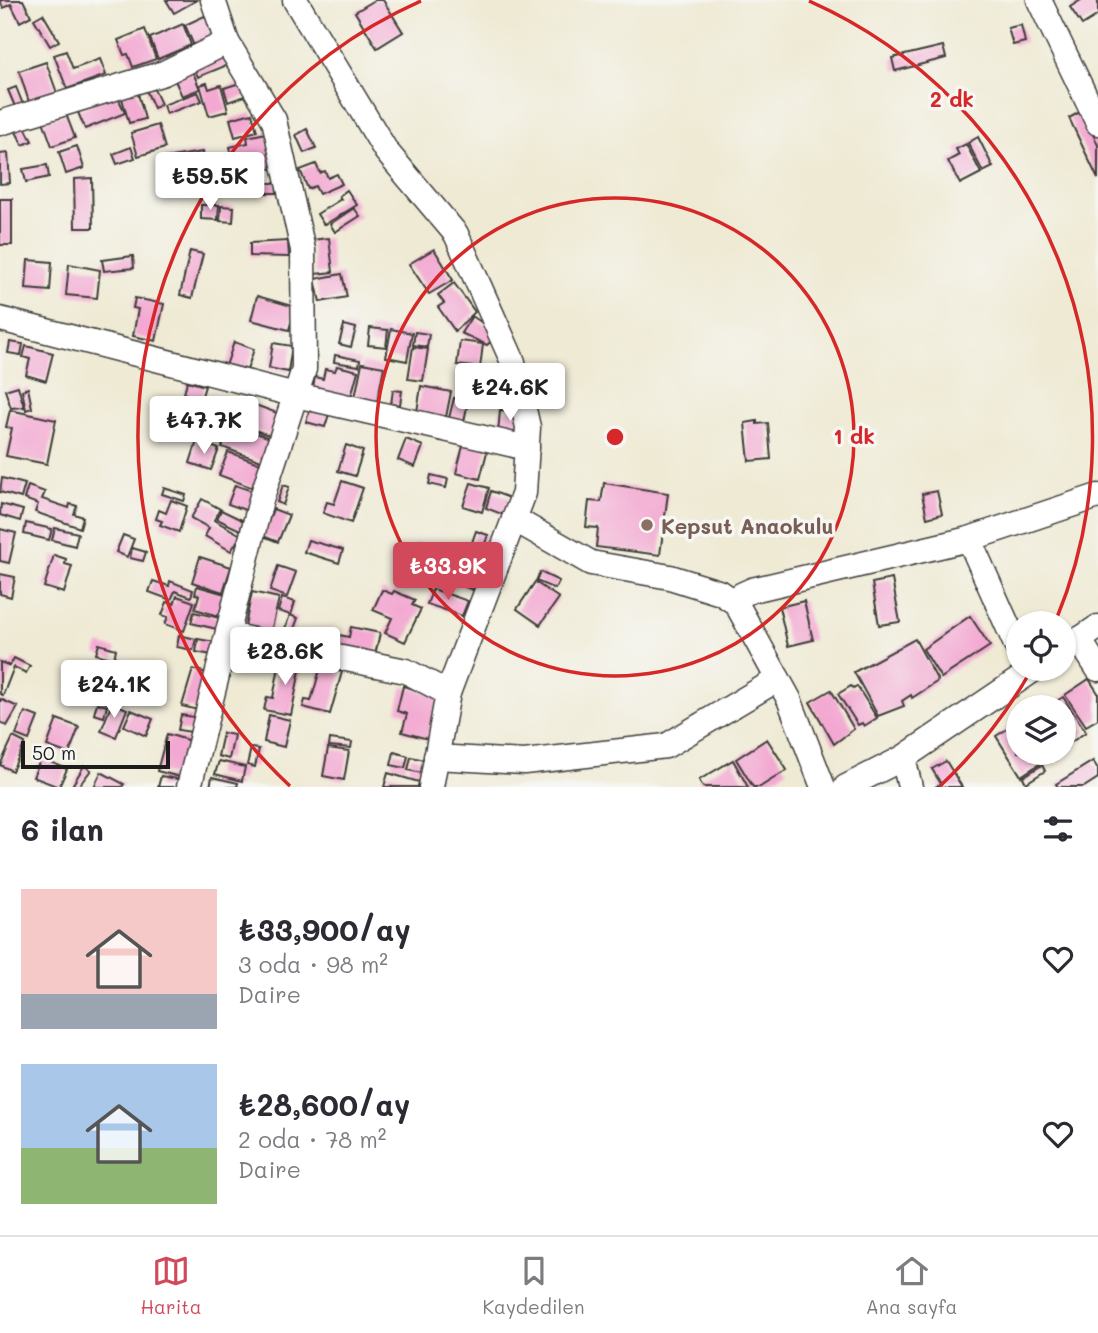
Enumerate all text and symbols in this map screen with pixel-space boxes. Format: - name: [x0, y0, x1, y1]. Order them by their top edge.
- text: 2 dk: [930, 85, 974, 112]
- pin: ₺59.5K: [153, 152, 267, 212]
- text: ₺59.5K: [171, 160, 249, 190]
- pin: ₺24.6K: [453, 364, 567, 423]
- text: ₺24.6K: [471, 371, 549, 401]
- pin: ₺47.7K: [147, 396, 261, 456]
- text: ₺47.7K: [166, 404, 242, 434]
- text: 1 dk: [833, 422, 875, 449]
- centre of rings: [603, 425, 627, 449]
- place label: Kepsut Anaokulu: [661, 512, 833, 539]
- marker: Kepsut Anaokulu: [639, 517, 655, 533]
- pin: ₺33.9K: [391, 542, 505, 602]
- text: ₺33.9K: [409, 550, 487, 580]
- map controls: [1006, 611, 1076, 765]
- button: locate: [1006, 611, 1076, 681]
- pin: ₺28.6K: [228, 628, 342, 687]
- text: ₺28.6K: [246, 635, 324, 665]
- pin: ₺24.1K: [57, 660, 171, 720]
- text: ₺24.1K: [77, 668, 151, 698]
- button: layers: [1006, 695, 1076, 765]
- scale bar: [21, 738, 170, 770]
- text: 50 m: [32, 740, 76, 765]
- text: 6 ilan: [21, 809, 104, 849]
- icon: filters: [1039, 810, 1077, 848]
- text: ₺33,900/ay: [238, 909, 411, 949]
- icon: home: [77, 917, 161, 1001]
- icon: heart: [1039, 940, 1077, 978]
- text: 3 oda · 98 m²: [238, 949, 388, 979]
- text: Daire: [238, 979, 301, 1009]
- text: ₺28,600/ay: [238, 1084, 410, 1124]
- icon: home: [77, 1092, 161, 1176]
- icon: heart: [1039, 1115, 1077, 1153]
- text: 2 oda · 78 m²: [238, 1124, 387, 1154]
- text: Daire: [238, 1154, 301, 1184]
- tab: Harita: [141, 1252, 201, 1319]
- tab: Kaydedilen: [483, 1252, 585, 1319]
- tab: Ana sayfa: [866, 1252, 957, 1319]

